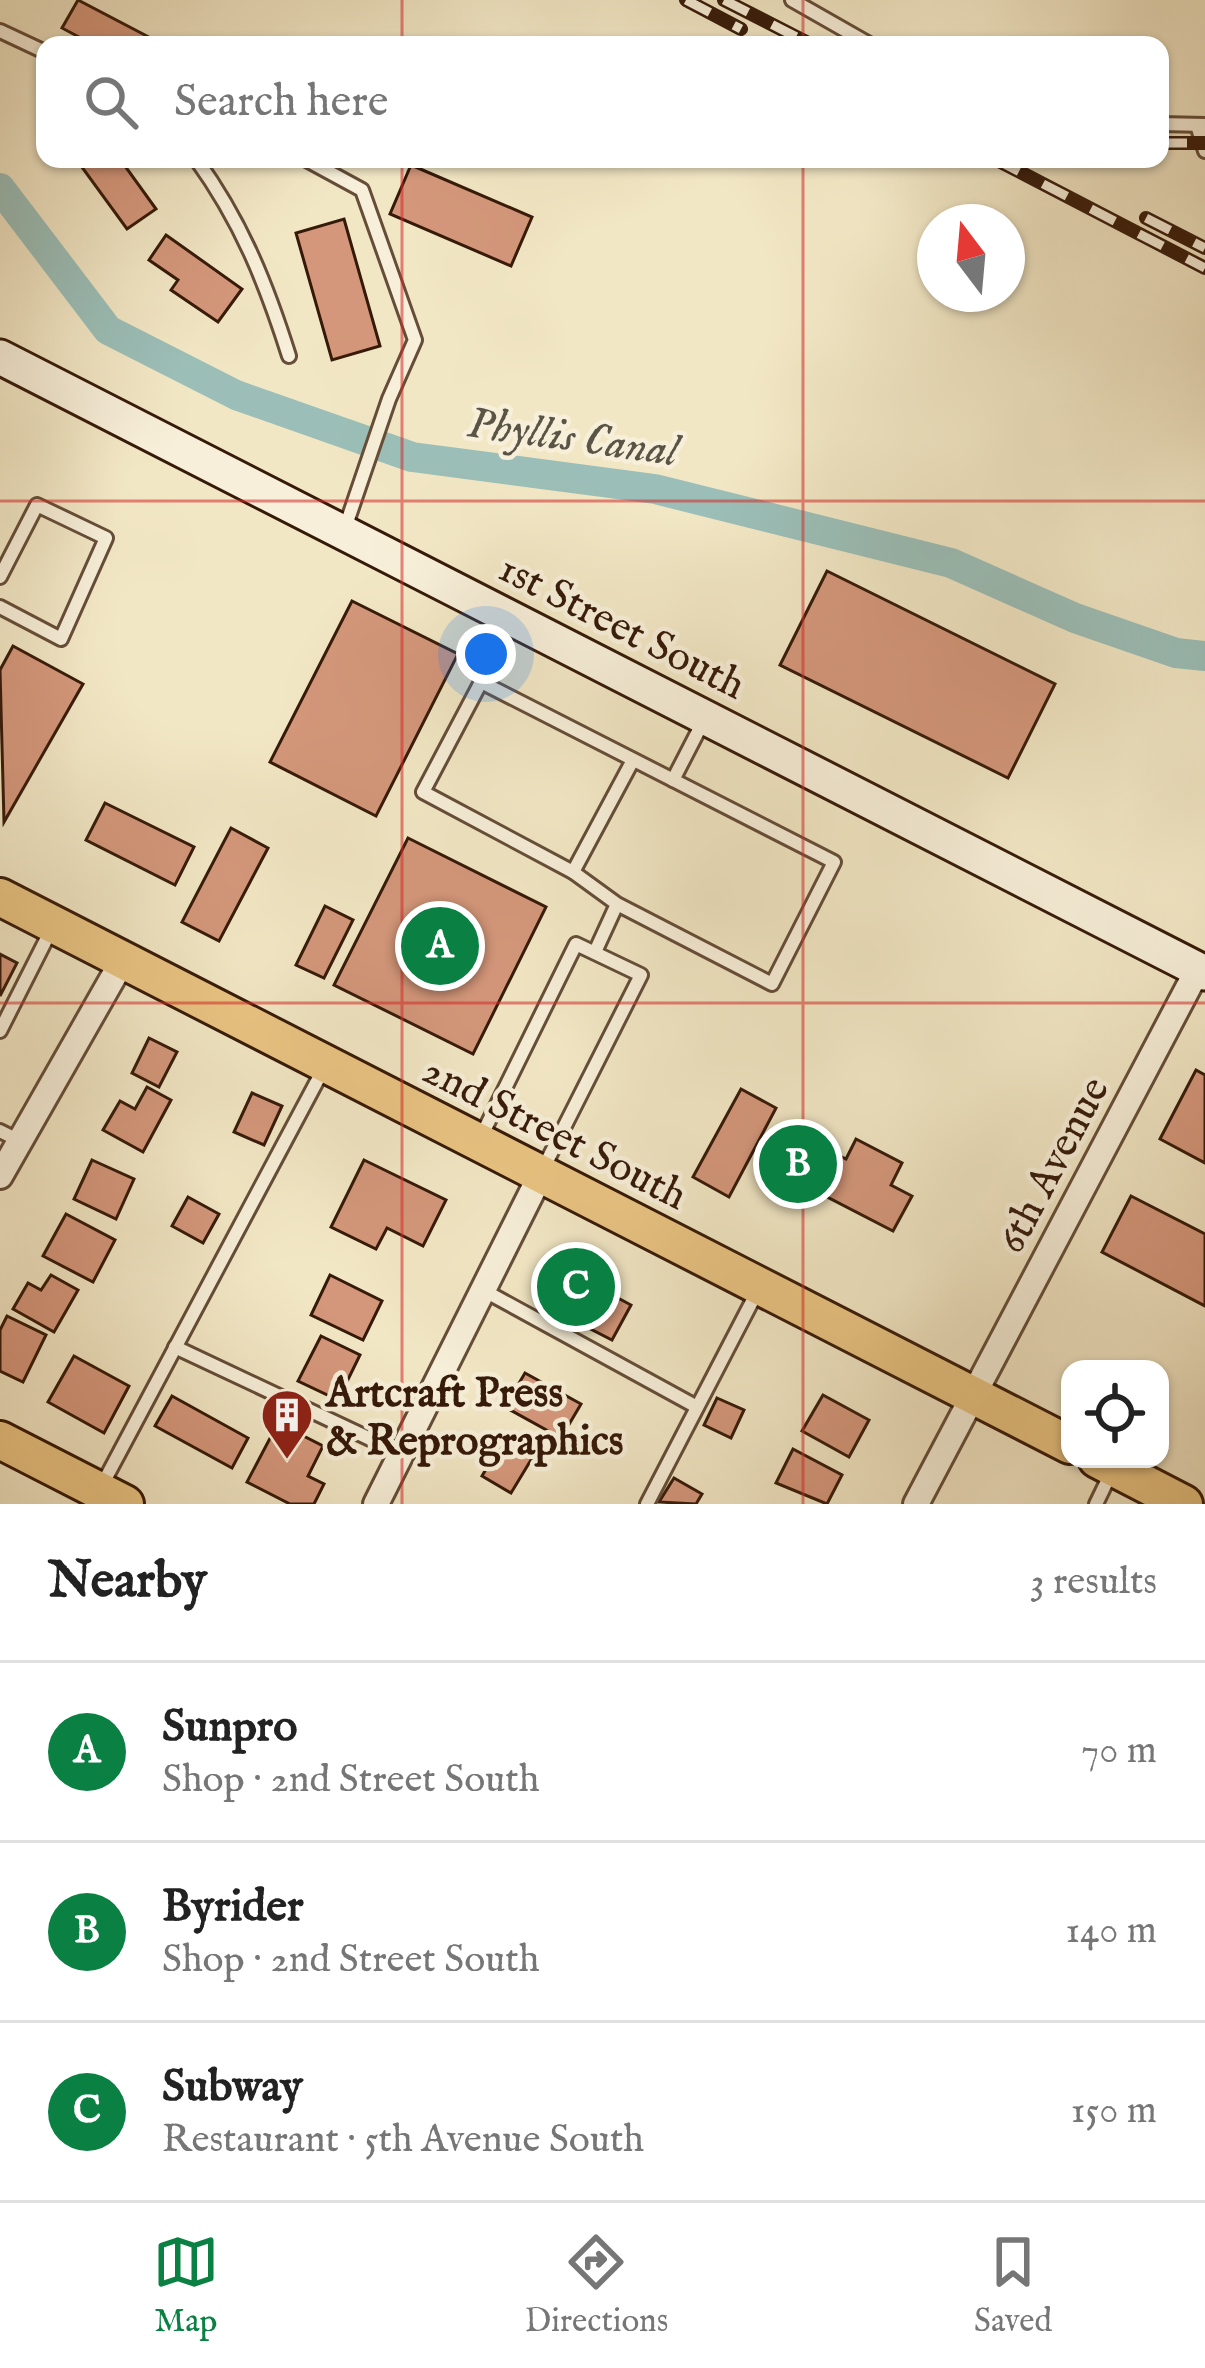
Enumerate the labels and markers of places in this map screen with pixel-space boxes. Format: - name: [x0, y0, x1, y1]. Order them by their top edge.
- pin: A: [401, 901, 479, 991]
- pin: B: [759, 1119, 837, 1209]
- pin: C: [537, 1242, 615, 1332]
- place label: Artcraft Press & Reprographics: [324, 1368, 624, 1469]
- building icon: Artcraft Press & Reprographics: [259, 1387, 315, 1461]

